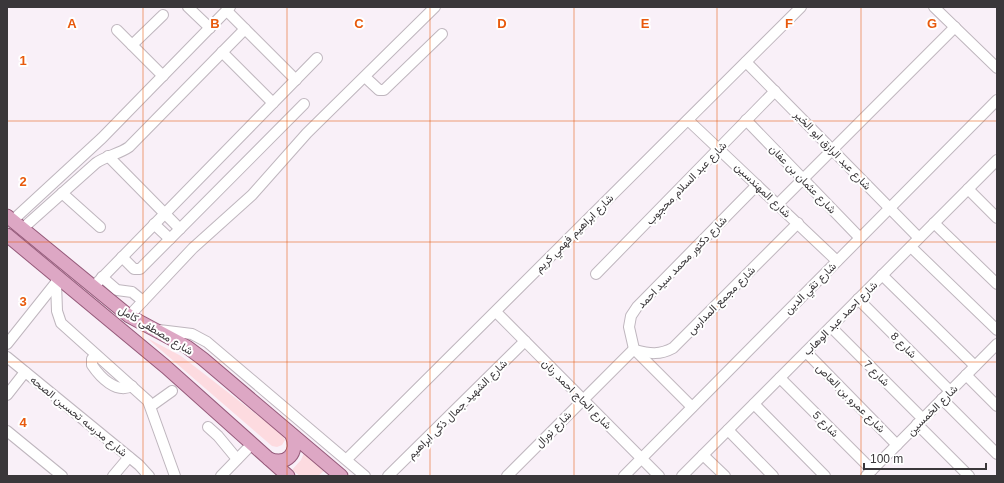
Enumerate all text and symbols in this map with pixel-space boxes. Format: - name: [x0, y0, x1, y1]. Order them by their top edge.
- text: A: [67, 16, 77, 31]
- text: B: [210, 16, 220, 31]
- text: C: [354, 16, 364, 31]
- text: D: [497, 16, 507, 31]
- text: E: [641, 16, 650, 31]
- text: F: [785, 16, 793, 31]
- text: G: [927, 16, 937, 31]
- text: 1: [19, 53, 27, 68]
- street label: شارع عبد الرازق ابو الخير: [790, 107, 874, 194]
- street label: شارع عبد السلام محجوب: [643, 139, 730, 228]
- street label: شارع عثمان بن عفان: [766, 142, 839, 217]
- street label: شارع المهندسين: [731, 160, 794, 221]
- text: 2: [19, 174, 27, 189]
- street label: شارع ابراهيم فهمي كريم: [532, 191, 619, 277]
- street label: شارع دكتور محمد سيد احمد: [635, 213, 731, 312]
- street label: شارع تقي الدين: [782, 260, 841, 319]
- street label: شارع مجمع المدارس: [685, 263, 759, 338]
- street label: شارع احمد عبد الوهاب: [801, 278, 881, 359]
- text: 3: [19, 294, 27, 309]
- street label: شارع مصطفى كامل: [116, 303, 196, 359]
- street label: شارع 8: [887, 330, 920, 362]
- street label: شارع الشهيد جمال ذكى ابراهيم: [405, 356, 511, 463]
- street label: شارع الحاج احمد رنان: [538, 357, 614, 433]
- street label: شارع 7: [860, 358, 893, 390]
- street label: شارع عمرو بن العاص: [813, 361, 888, 436]
- street label: شارع مدرسه تحسين الصحه: [27, 373, 130, 461]
- street label: شارع الخمسين: [904, 382, 961, 439]
- street label: شارع نورال: [533, 408, 575, 451]
- street label: شارع 5: [809, 409, 842, 441]
- text: 4: [19, 415, 27, 430]
- scale bar: [864, 445, 986, 471]
- text: 100 m: [870, 452, 903, 466]

